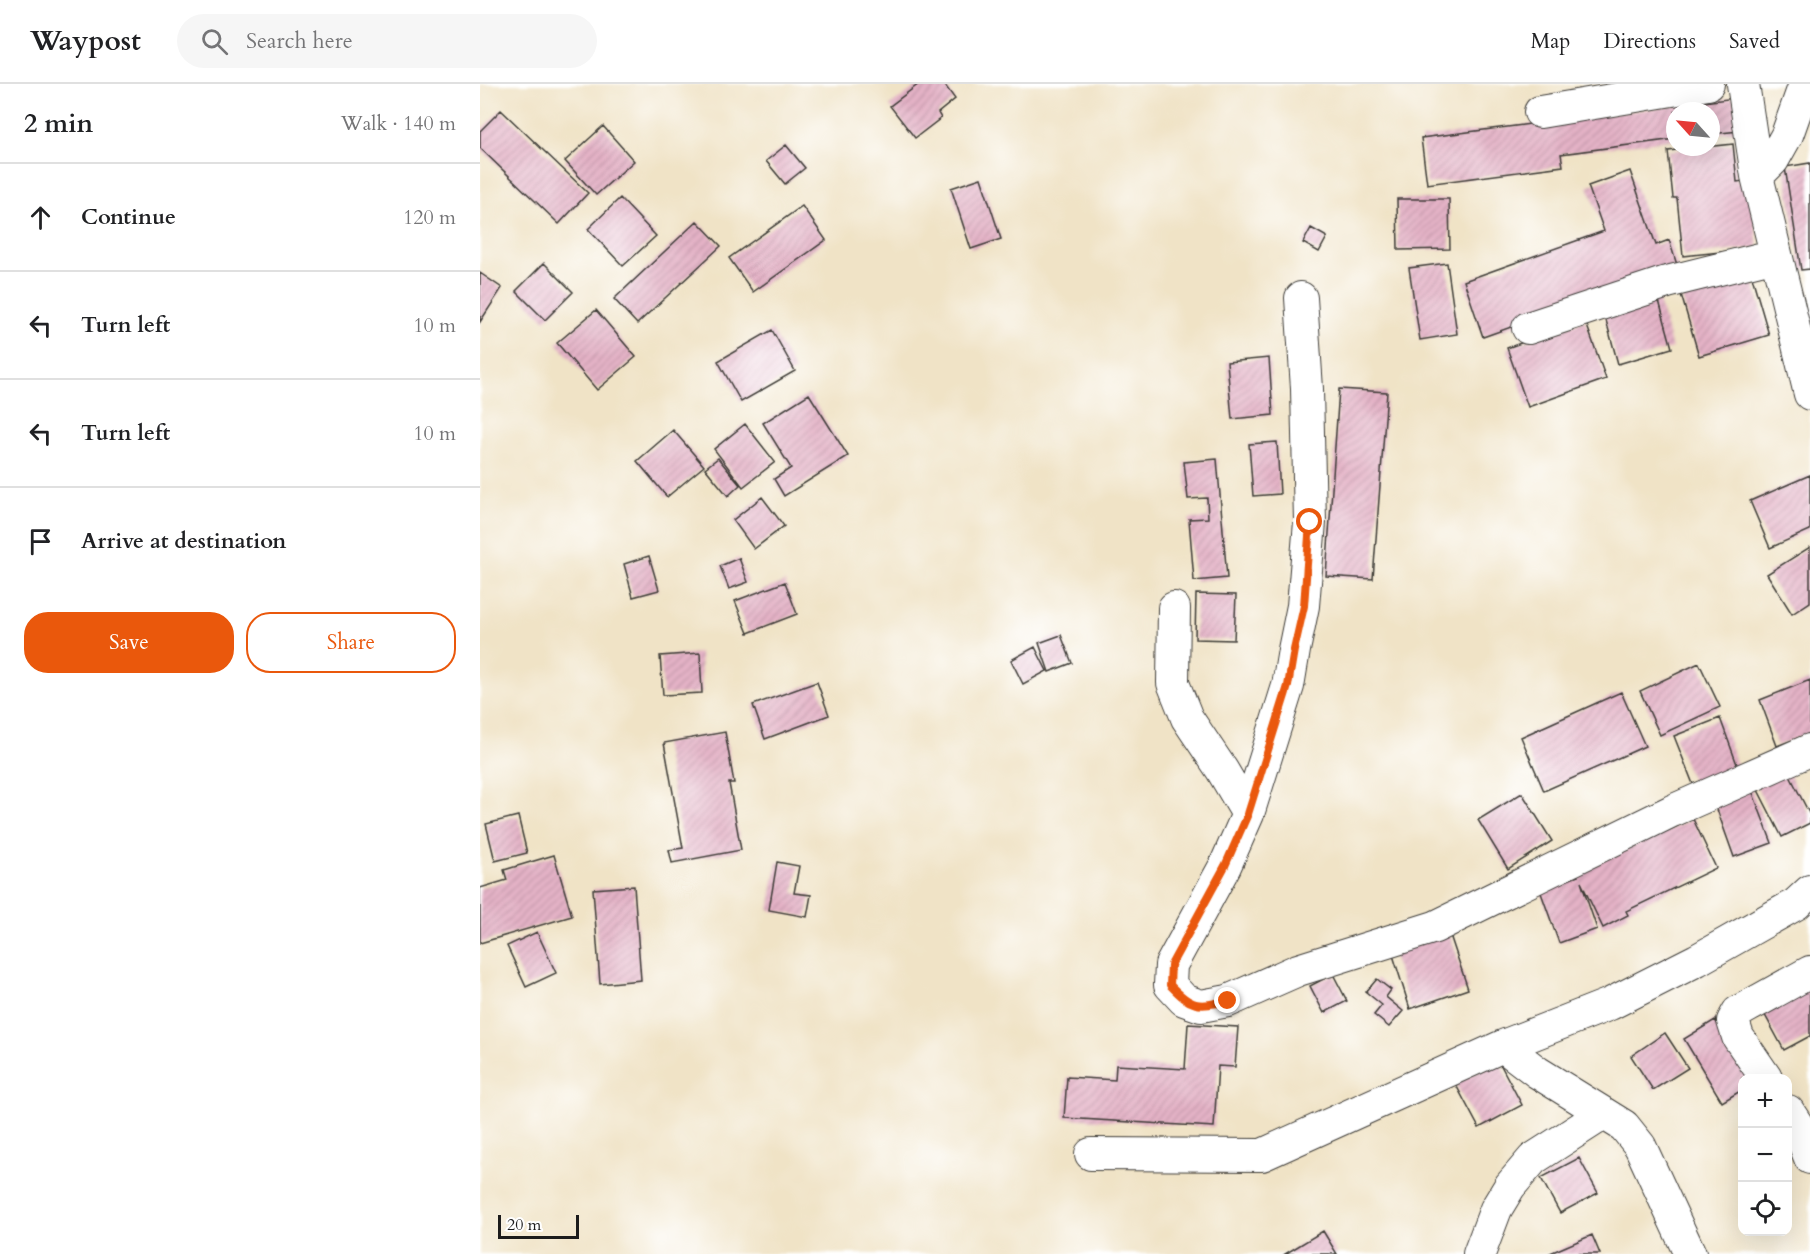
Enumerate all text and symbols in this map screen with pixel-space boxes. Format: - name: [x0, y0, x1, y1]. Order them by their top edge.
- search box: [177, 14, 597, 68]
- text: Waypost: [30, 22, 141, 60]
- icon: search: [198, 25, 231, 58]
- text: Search here: [246, 26, 353, 56]
- text: Map: [1530, 27, 1570, 56]
- text: Directions: [1603, 27, 1696, 56]
- text: Saved: [1729, 27, 1780, 56]
- north arrow: [1666, 102, 1720, 156]
- text: 2 min: [24, 106, 93, 141]
- text: Walk · 140 m: [341, 110, 456, 137]
- icon: ahead: [24, 201, 57, 234]
- text: Continue: [81, 202, 176, 232]
- text: 120 m: [403, 204, 456, 231]
- icon: left: [24, 309, 57, 342]
- text: Turn left: [81, 310, 170, 340]
- text: 10 m: [413, 312, 456, 339]
- icon: left: [24, 417, 57, 450]
- text: Turn left: [81, 418, 170, 448]
- text: 10 m: [413, 420, 456, 447]
- route start: [1296, 508, 1322, 534]
- icon: arrive: [24, 525, 57, 558]
- text: Arrive at destination: [81, 526, 286, 556]
- button: Save: [24, 612, 234, 673]
- button: Share: [246, 612, 456, 673]
- route end: [1214, 987, 1240, 1013]
- map controls: [1738, 1074, 1792, 1236]
- button: +: [1738, 1074, 1792, 1128]
- button: −: [1738, 1128, 1792, 1182]
- button: locate: [1738, 1182, 1792, 1236]
- scale bar: [498, 1212, 579, 1240]
- text: 20 m: [507, 1214, 541, 1236]

